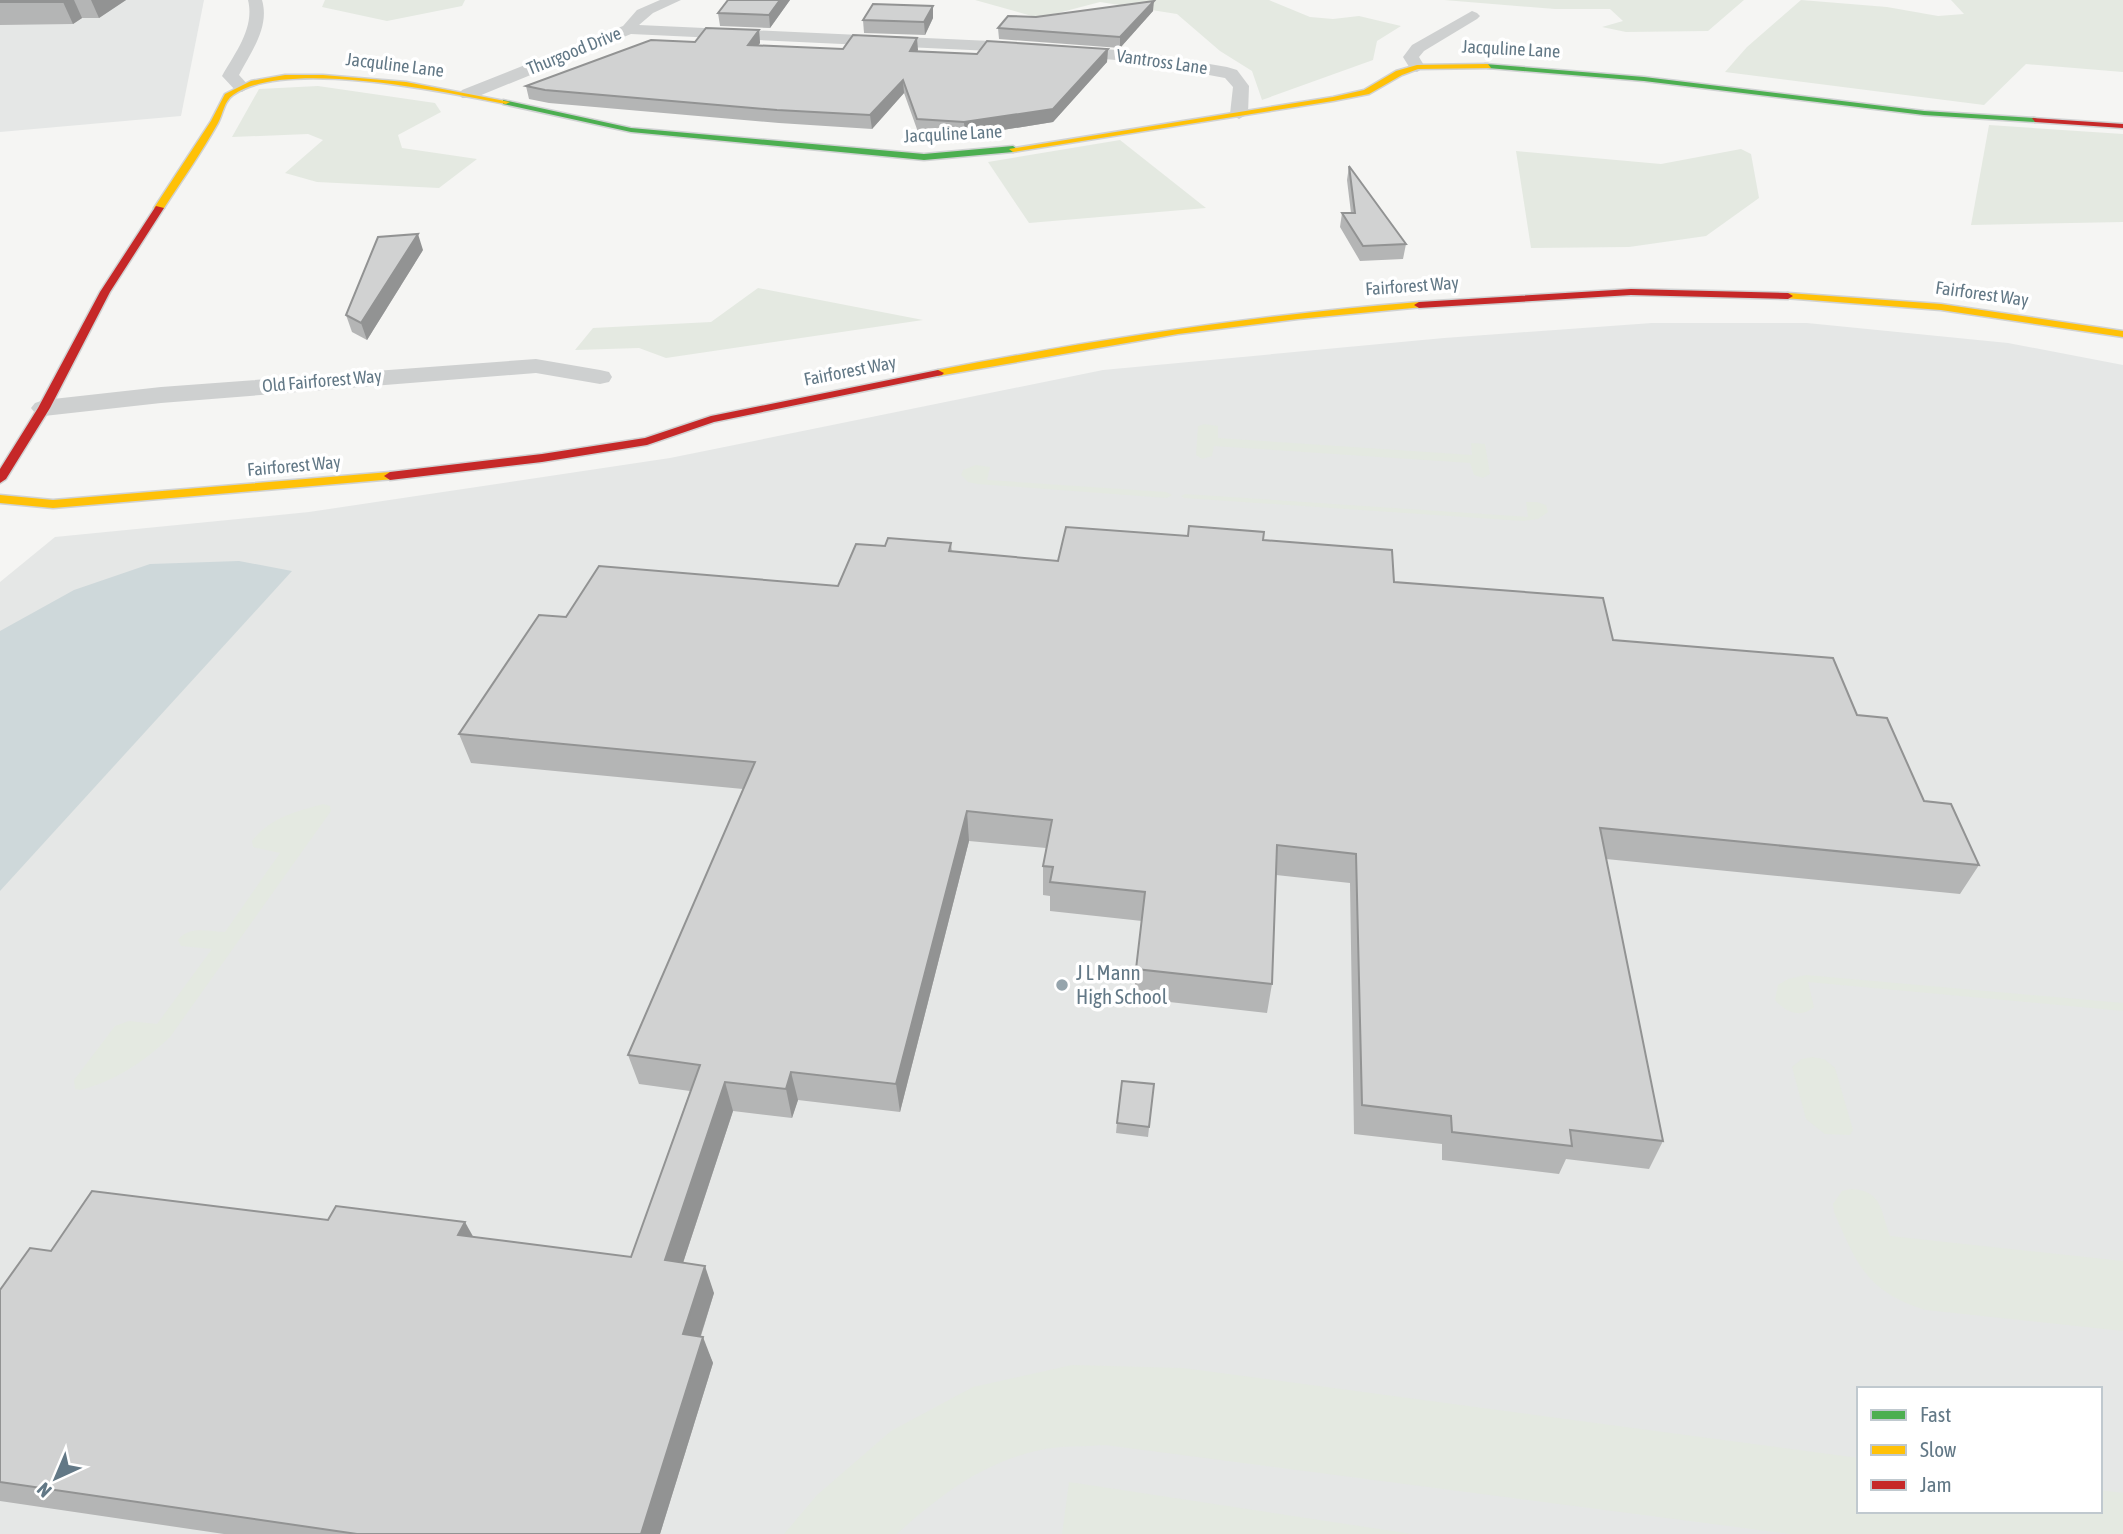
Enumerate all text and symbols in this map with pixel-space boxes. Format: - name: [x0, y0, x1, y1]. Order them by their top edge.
- street label: Thurgood Drive: [524, 22, 624, 79]
- street label: Jacquline Lane: [1461, 35, 1561, 62]
- street label: Vantross Lane: [1115, 45, 1209, 78]
- street label: Jacquline Lane: [345, 48, 445, 81]
- street label: Jacquline Lane: [903, 120, 1003, 147]
- street label: Fairforest Way: [1364, 272, 1459, 299]
- street label: Fairforest Way: [1934, 277, 2030, 310]
- street label: Fairforest Way: [802, 351, 898, 390]
- street label: Old Fairforest Way: [261, 365, 383, 396]
- street label: Fairforest Way: [246, 451, 342, 480]
- place label: J L Mann High School: [1076, 960, 1168, 1008]
- marker: J L Mann High School: [1054, 977, 1070, 993]
- legend: [1857, 1387, 2102, 1513]
- text: Fast: [1920, 1402, 1951, 1426]
- text: Slow: [1920, 1437, 1957, 1461]
- north arrow: [21, 1443, 91, 1513]
- text: Jam: [1920, 1472, 1952, 1496]
- text: N: [33, 1478, 56, 1502]

